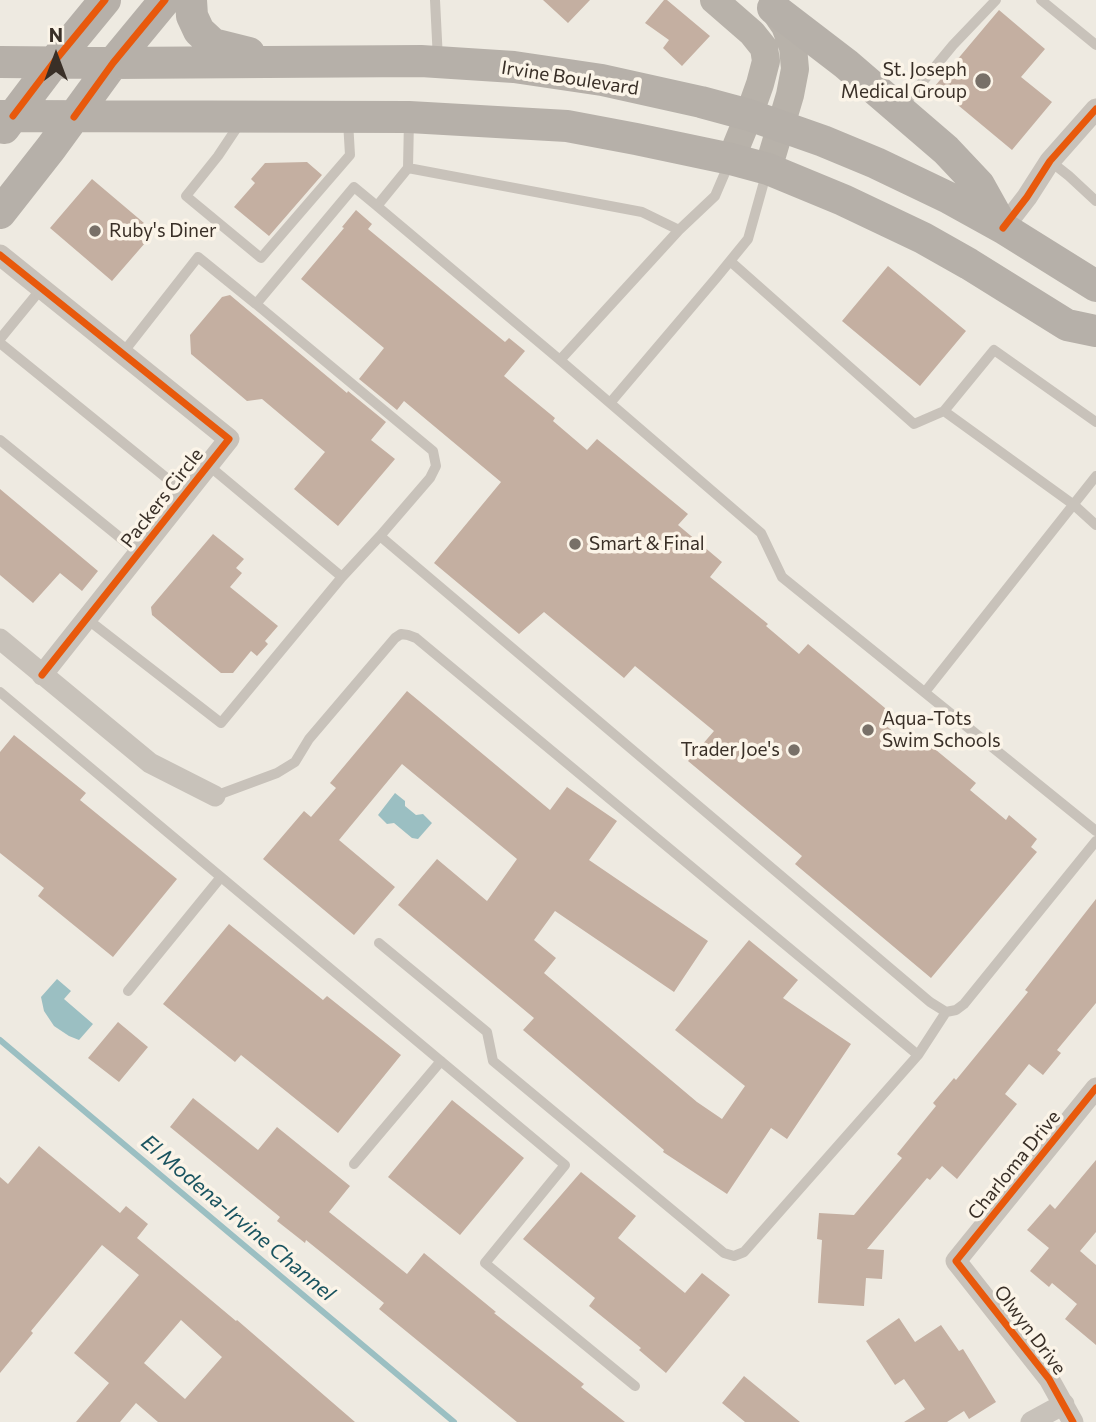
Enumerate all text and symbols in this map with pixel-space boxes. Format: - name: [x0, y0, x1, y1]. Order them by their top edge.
- north arrow: [21, 21, 91, 91]
- text: N: [49, 23, 63, 46]
- street label: Irvine Boulevard: [500, 56, 640, 100]
- place label: St. Joseph Medical Group: [841, 59, 967, 103]
- marker: St. Joseph Medical Group: [973, 71, 993, 91]
- place label: Ruby's Diner: [109, 220, 217, 242]
- marker: Ruby's Diner: [87, 223, 103, 239]
- street label: Packers Circle: [116, 444, 208, 552]
- place label: Smart & Final: [589, 533, 705, 555]
- marker: Smart & Final: [567, 536, 583, 552]
- place label: Aqua-Tots Swim Schools: [882, 708, 1001, 752]
- marker: Aqua-Tots Swim Schools: [860, 722, 876, 738]
- place label: Trader Joe's: [680, 739, 780, 761]
- marker: Trader Joe's: [786, 742, 802, 758]
- street label: Charloma Drive: [963, 1106, 1065, 1224]
- water label: El Modena-Irvine Channel: [136, 1130, 340, 1306]
- street label: Olwyn Drive: [989, 1281, 1071, 1379]

